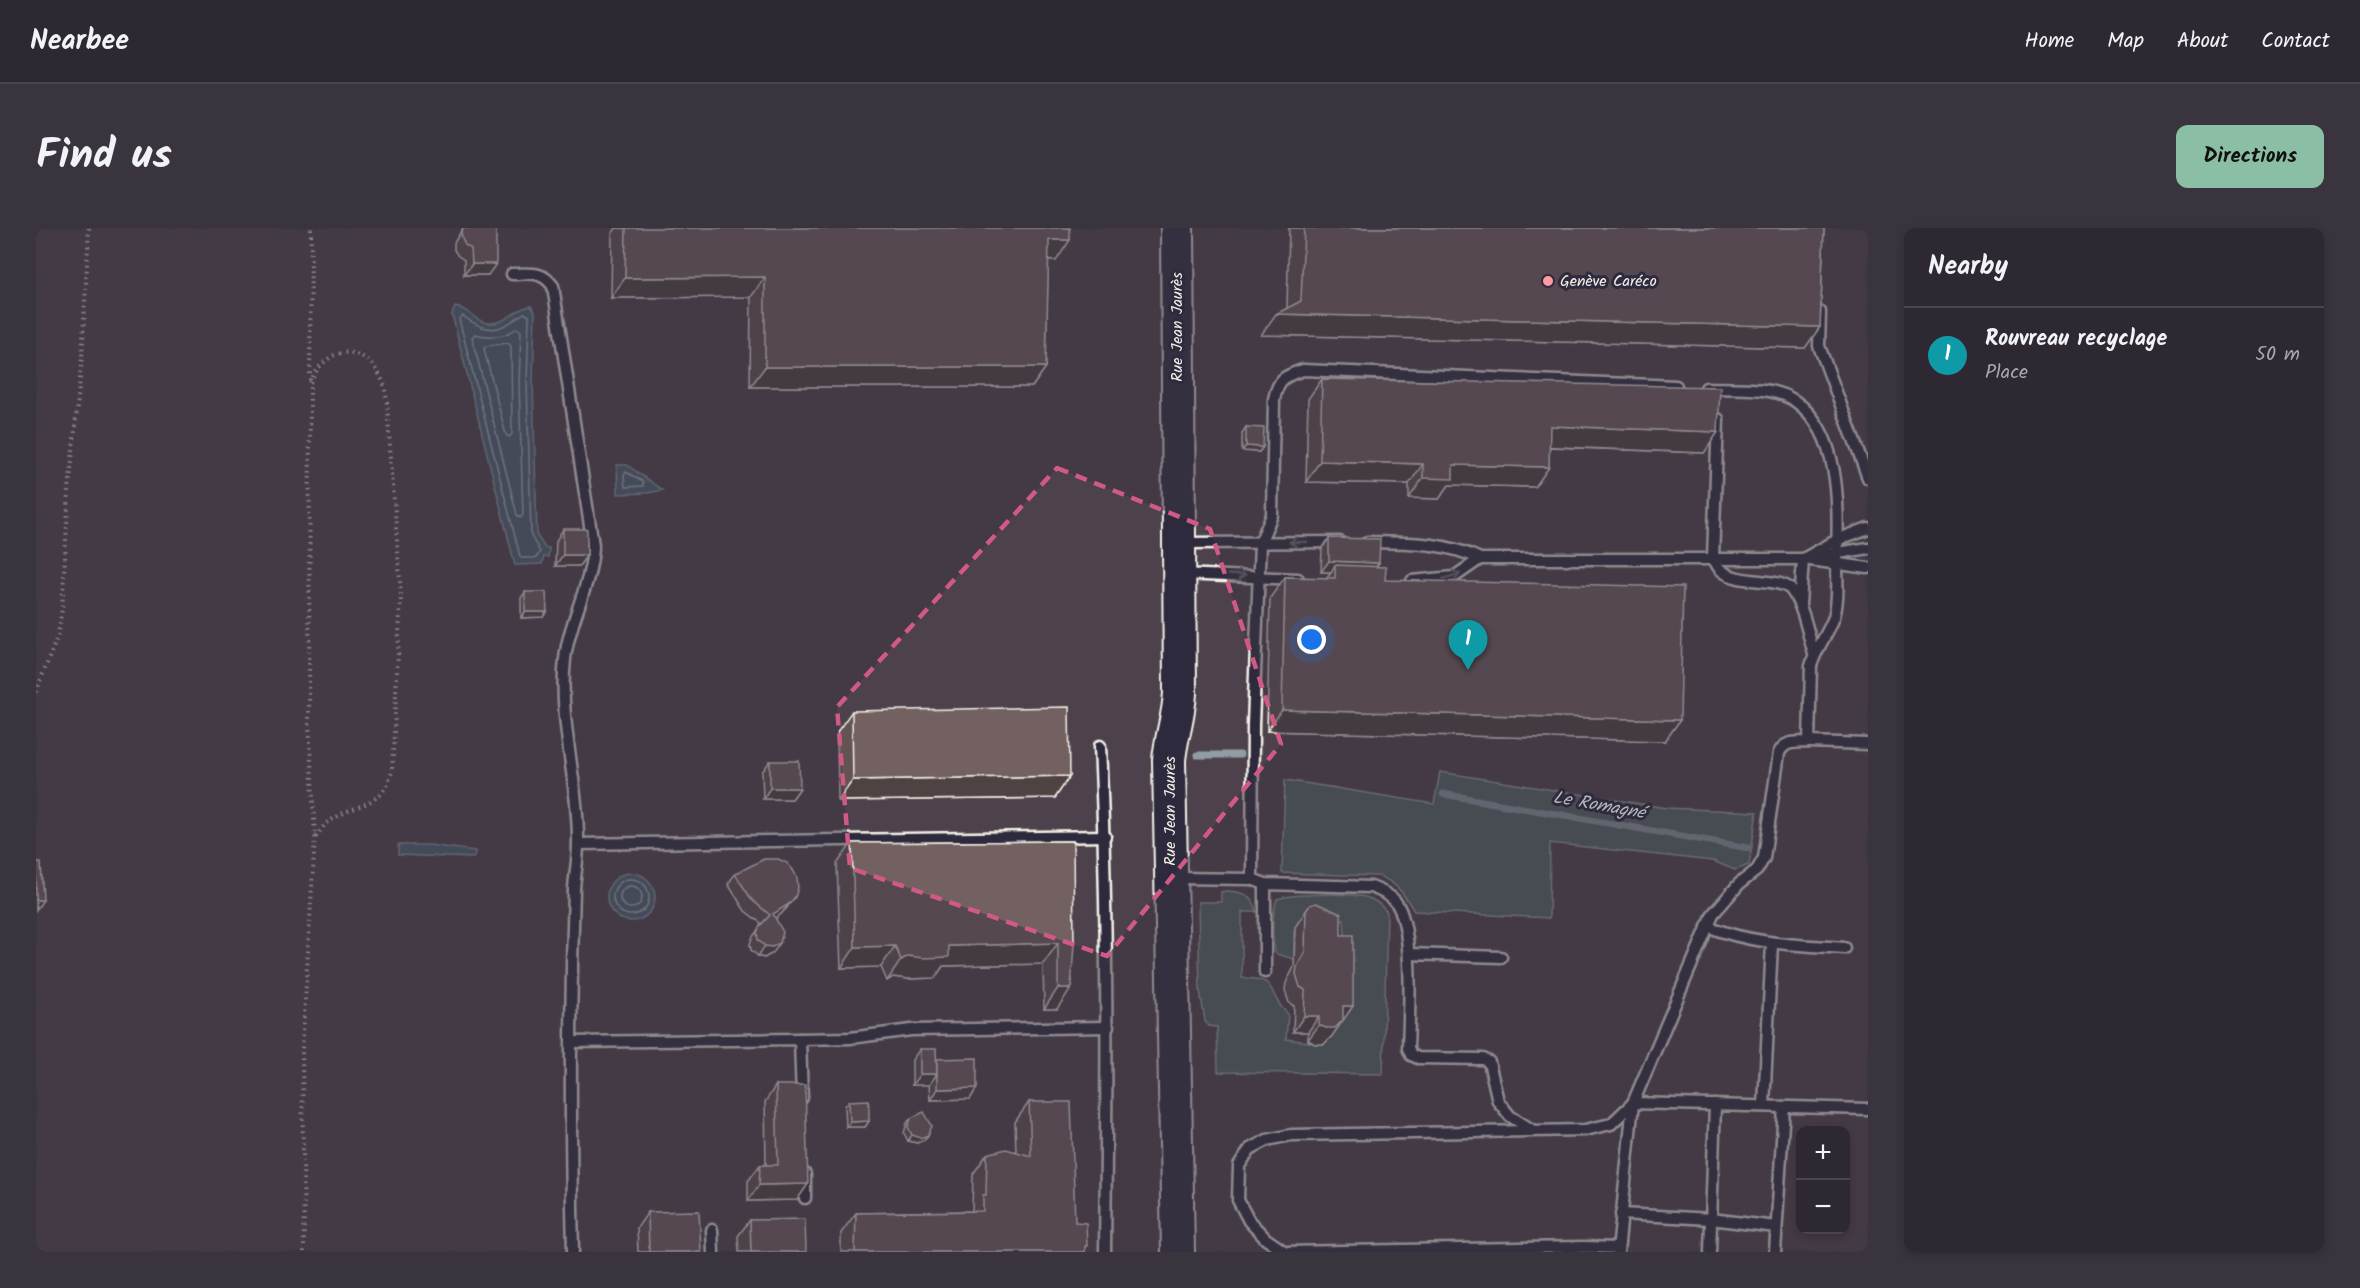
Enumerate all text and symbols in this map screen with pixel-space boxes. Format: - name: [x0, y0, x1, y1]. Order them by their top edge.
- text: Nearbee: [30, 19, 129, 64]
- text: Home: [2025, 25, 2074, 58]
- text: Map: [2107, 25, 2144, 58]
- text: About: [2177, 25, 2228, 58]
- text: Contact: [2261, 25, 2330, 58]
- text: Find us: [36, 123, 172, 190]
- button: Directions: [2176, 125, 2324, 188]
- text: Nearby: [1928, 246, 2008, 288]
- place label: Genève Caréco: [1560, 269, 1657, 294]
- street label: Rue Jean Jaurès: [1165, 272, 1190, 382]
- marker: Genève Caréco: [1541, 274, 1555, 288]
- text: Rouvreau recyclage: [1985, 322, 2167, 357]
- text: 1: [1944, 339, 1951, 371]
- text: 50 m: [2255, 339, 2300, 371]
- text: Place: [1985, 357, 2028, 389]
- one-way arrow: [1289, 536, 1309, 548]
- one-way arrow: [1226, 570, 1246, 581]
- one-way arrow: [1442, 570, 1461, 581]
- pin: 1: [1448, 620, 1488, 670]
- your location: [1297, 625, 1326, 654]
- street label: Rue Jean Jaurès: [1158, 756, 1183, 866]
- water label: Le Romagné: [1551, 784, 1651, 829]
- map controls: [1796, 1126, 1850, 1234]
- button: +: [1796, 1126, 1850, 1180]
- button: −: [1796, 1180, 1850, 1234]

